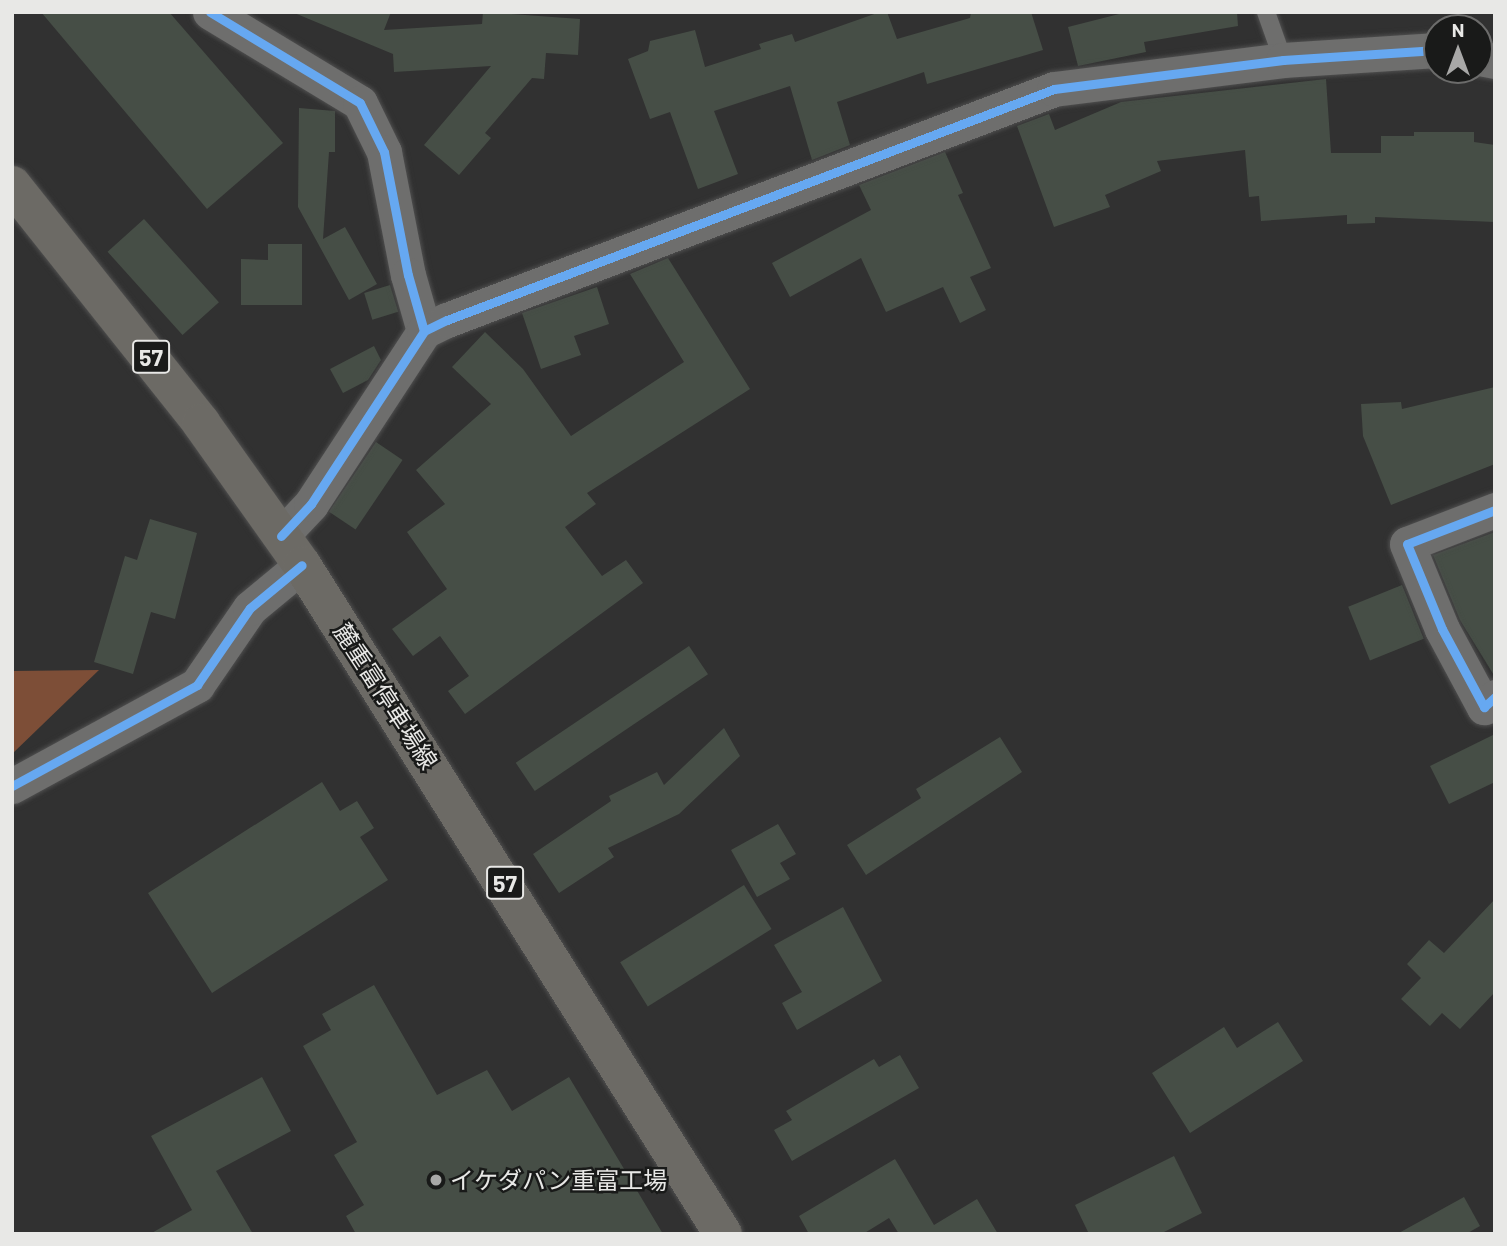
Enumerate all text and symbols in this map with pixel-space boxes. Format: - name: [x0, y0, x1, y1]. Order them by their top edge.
- north arrow: [1423, 14, 1493, 84]
- text: N: [1452, 18, 1464, 41]
- road number: 57: [132, 338, 170, 376]
- street label: 麓重富停車場線: [328, 618, 444, 774]
- road number: 57: [486, 863, 524, 902]
- place label: イケダパン重富工場: [450, 1166, 666, 1194]
- marker: イケダパン重富工場: [428, 1172, 444, 1188]

